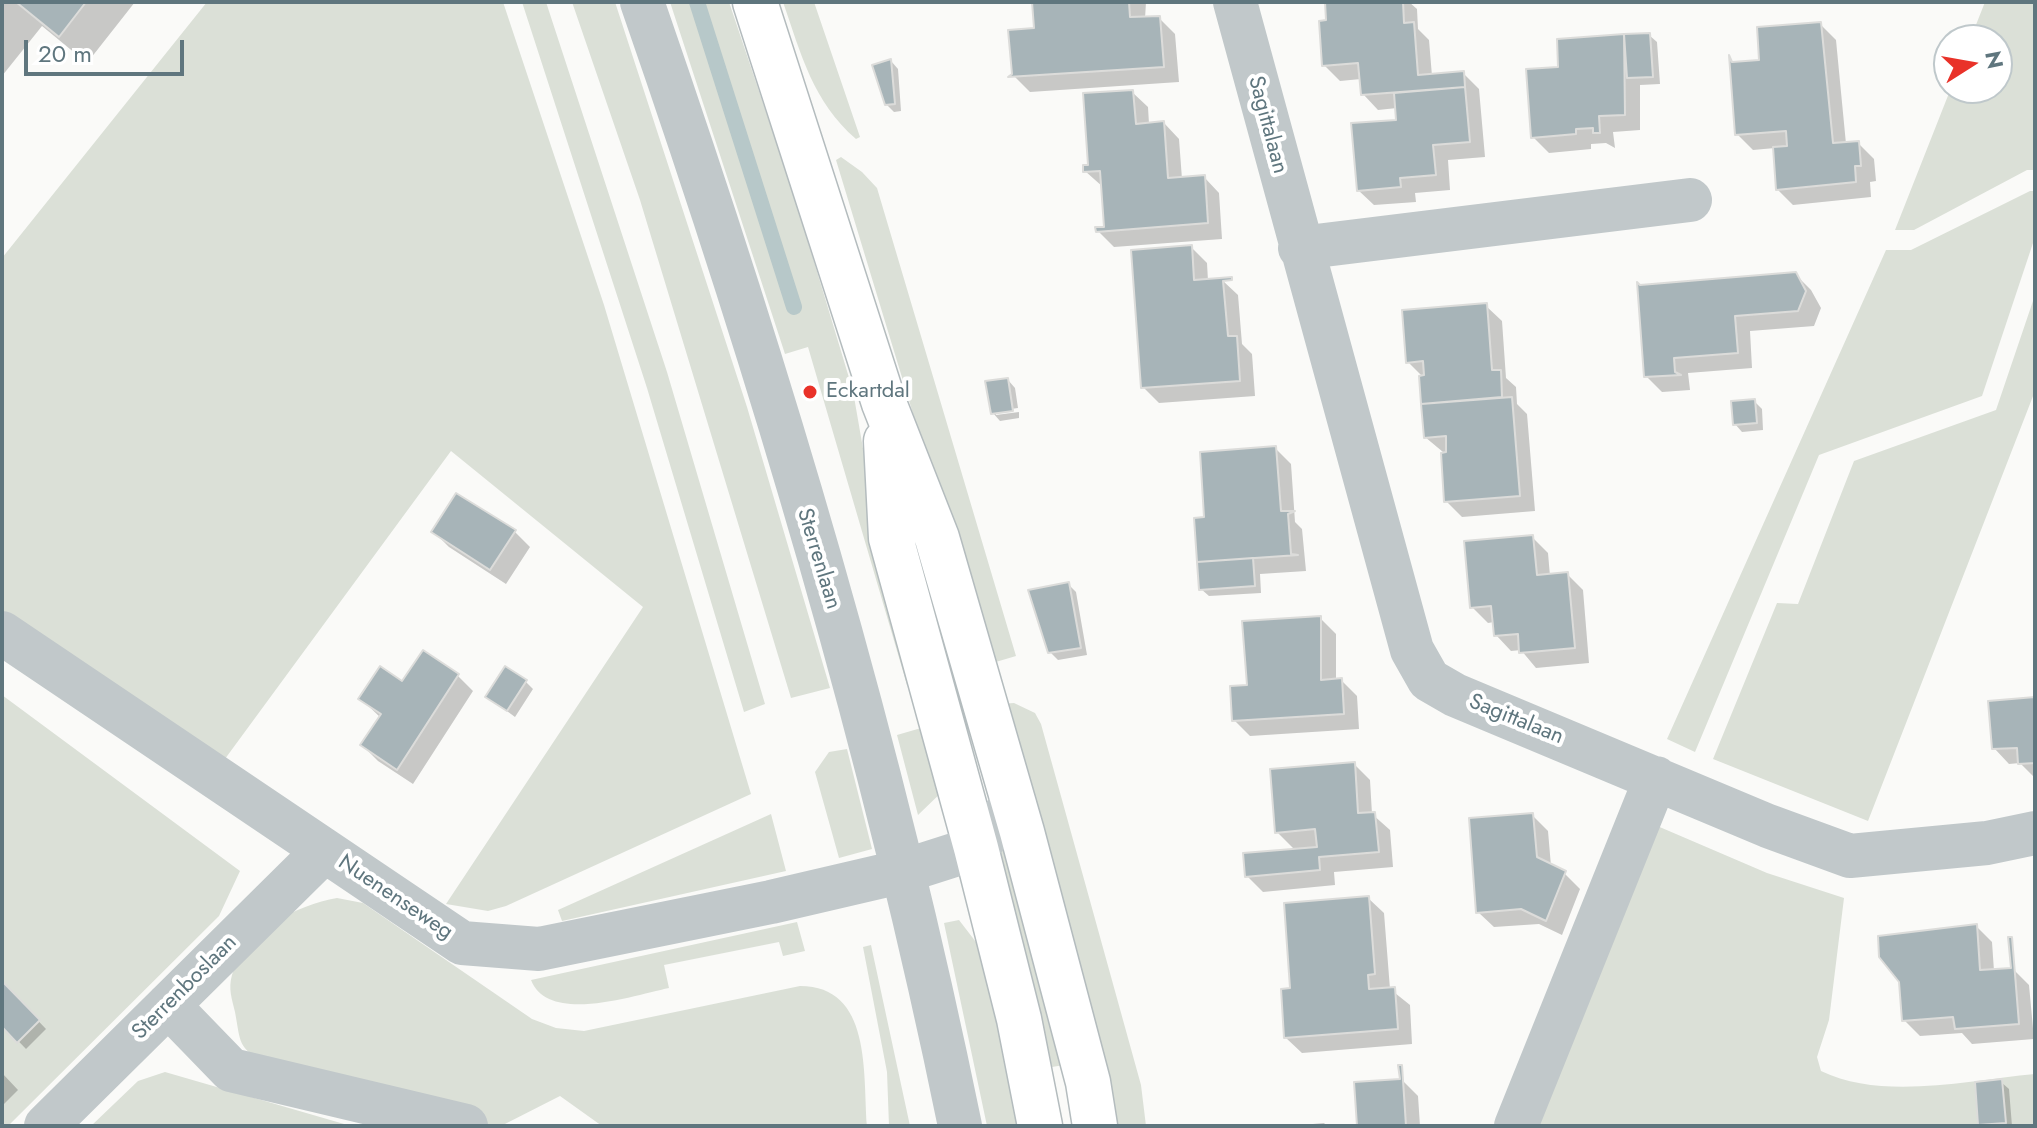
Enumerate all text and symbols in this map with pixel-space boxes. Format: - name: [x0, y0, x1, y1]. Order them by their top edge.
- scale bar: [28, 24, 188, 74]
- north arrow: [1933, 24, 2013, 104]
- text: 20 m: [38, 36, 92, 71]
- text: N: [1977, 48, 2012, 71]
- street label: Sagittalaan: [1241, 73, 1293, 177]
- place label: Eckartdal: [826, 379, 910, 405]
- marker: Eckartdal: [801, 383, 819, 401]
- street label: Sterrenlaan: [790, 505, 846, 613]
- street label: Sagittalaan: [1465, 689, 1567, 751]
- street label: Nuenenseweg: [333, 850, 457, 946]
- street label: Sterrenboslaan: [127, 930, 243, 1046]

